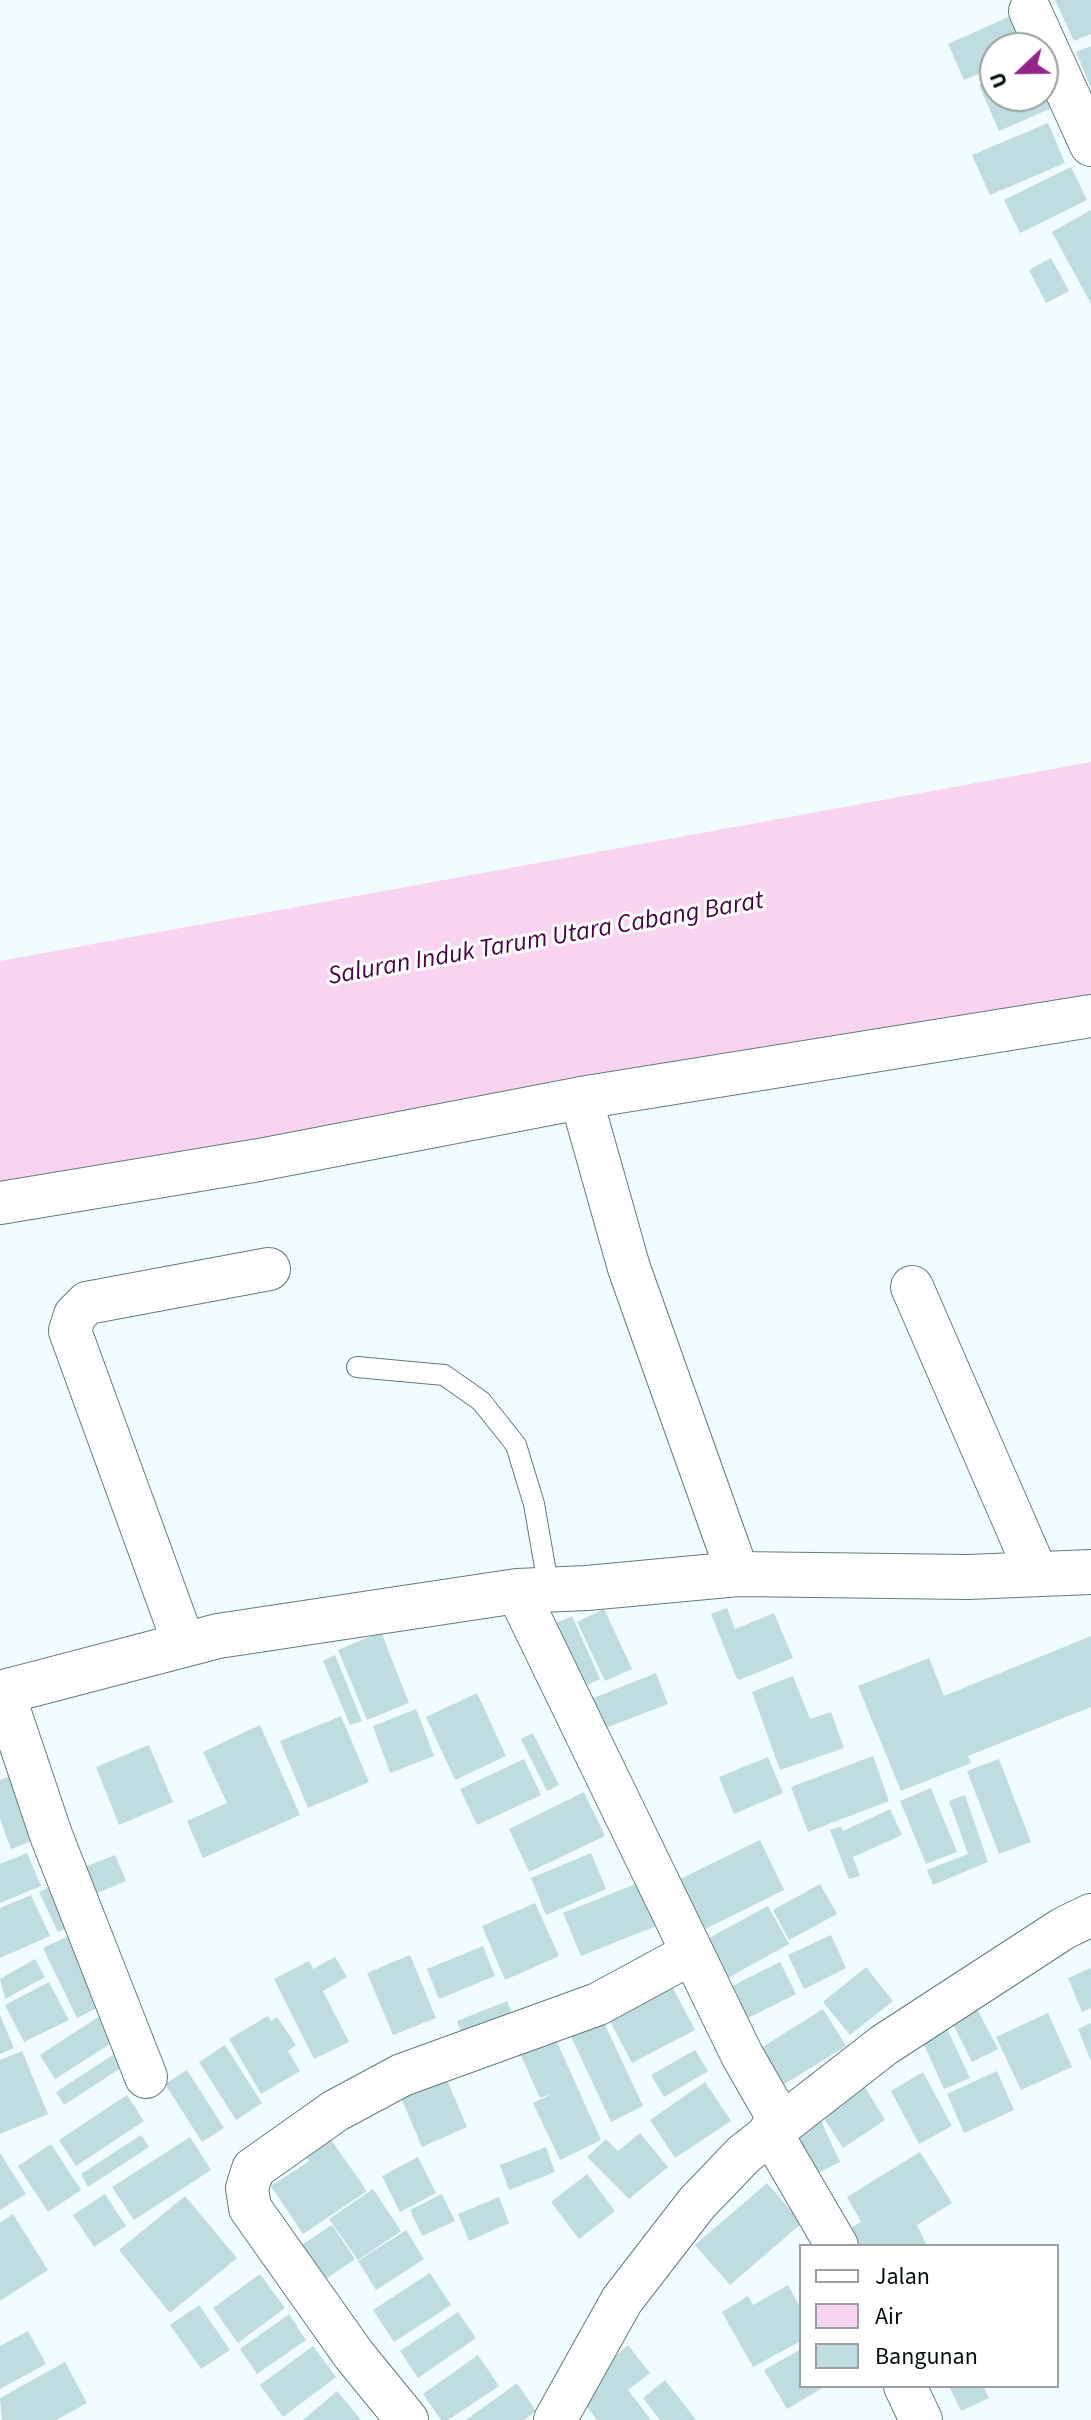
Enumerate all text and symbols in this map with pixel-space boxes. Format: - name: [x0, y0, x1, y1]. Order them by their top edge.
- north arrow: [979, 32, 1059, 112]
- text: U: [981, 67, 1016, 93]
- water label: Saluran Induk Tarum Utara Cabang Barat: [326, 886, 766, 994]
- legend: [799, 2244, 1059, 2388]
- text: Jalan: [875, 2259, 930, 2294]
- text: Air: [875, 2299, 902, 2334]
- text: Bangunan: [875, 2339, 978, 2374]

